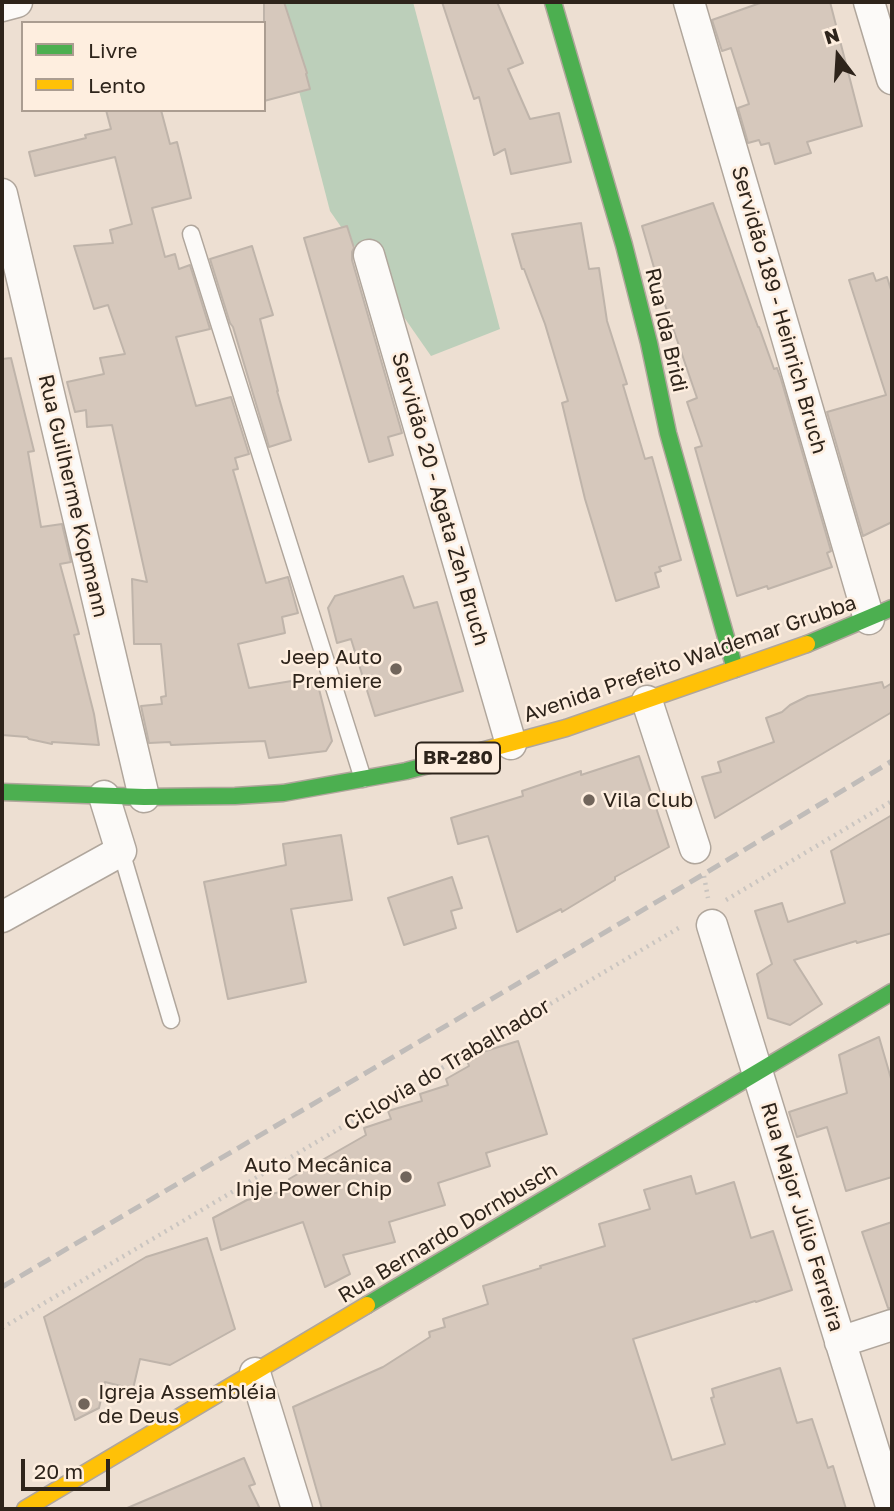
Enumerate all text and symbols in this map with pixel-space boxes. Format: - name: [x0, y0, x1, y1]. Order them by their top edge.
- legend: [21, 21, 266, 112]
- north arrow: [803, 21, 873, 91]
- text: N: [821, 22, 842, 49]
- text: Livre: [88, 37, 138, 63]
- text: Lento: [88, 72, 146, 98]
- street label: Servidão 189 - Heinrich Bruch: [726, 163, 832, 457]
- street label: Rua Ida Bridi: [639, 265, 693, 395]
- street label: Servidão 20 - Agata Zeh Bruch: [386, 349, 494, 649]
- street label: Rua Guilherme Kopmann: [33, 372, 113, 620]
- street label: Avenida Prefeito Waldemar Grubba: [520, 590, 860, 728]
- place label: Jeep Auto Premiere: [280, 644, 382, 694]
- marker: Jeep Auto Premiere: [388, 661, 404, 677]
- road number: BR-280: [416, 743, 500, 774]
- place label: Vila Club: [603, 787, 693, 813]
- marker: Vila Club: [581, 792, 597, 808]
- street label: Ciclovia do Trabalhador: [339, 993, 555, 1137]
- street label: Rua Major Júlio Ferreira: [755, 1099, 849, 1335]
- place label: Auto Mecânica Inje Power Chip: [235, 1152, 392, 1202]
- street label: Rua Bernardo Dornbusch: [334, 1158, 562, 1308]
- marker: Auto Mecânica Inje Power Chip: [398, 1169, 414, 1185]
- place label: Igreja Assembléia de Deus: [98, 1379, 276, 1429]
- marker: Igreja Assembléia de Deus: [76, 1396, 92, 1412]
- scale bar: [24, 1444, 114, 1488]
- text: 20 m: [34, 1458, 83, 1484]

